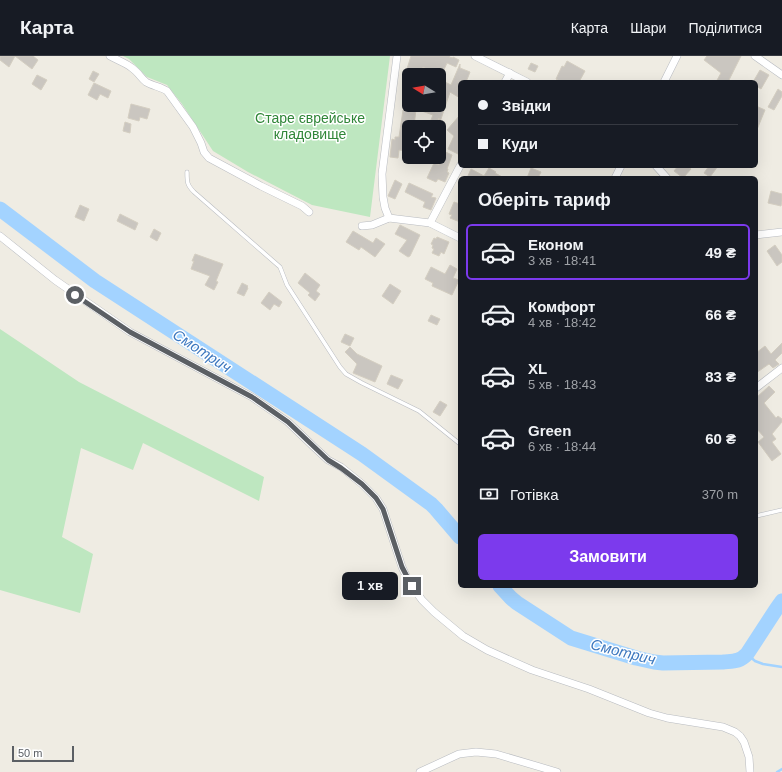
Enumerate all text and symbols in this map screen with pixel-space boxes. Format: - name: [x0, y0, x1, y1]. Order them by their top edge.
- text: Карта: [20, 17, 74, 38]
- text: Карта: [571, 20, 608, 36]
- text: Шари: [630, 20, 666, 36]
- text: Поділитися: [688, 20, 762, 36]
- north arrow: [402, 68, 446, 112]
- map controls: [402, 68, 446, 164]
- text: Звідки: [502, 97, 551, 114]
- park label: Старе єврейське кладовище: [255, 110, 365, 142]
- button: locate: [402, 120, 446, 164]
- text: Куди: [502, 135, 538, 152]
- text: Оберіть тариф: [478, 190, 611, 210]
- icon: car: [480, 234, 516, 270]
- text: Економ: [528, 236, 584, 253]
- text: 49 ₴: [705, 244, 736, 261]
- text: 3 хв · 18:41: [528, 253, 596, 268]
- route start: [66, 286, 84, 304]
- icon: car: [480, 296, 516, 332]
- text: Комфорт: [528, 298, 595, 315]
- text: 66 ₴: [705, 306, 736, 323]
- text: 4 хв · 18:42: [528, 315, 596, 330]
- water label: Смотрич: [170, 325, 235, 376]
- icon: car: [480, 358, 516, 394]
- text: XL: [528, 360, 547, 377]
- text: 83 ₴: [705, 368, 736, 385]
- text: 5 хв · 18:43: [528, 377, 596, 392]
- icon: car: [480, 420, 516, 456]
- text: Green: [528, 422, 571, 439]
- text: 60 ₴: [705, 430, 736, 447]
- text: 6 хв · 18:44: [528, 439, 596, 454]
- icon: cash: [478, 483, 500, 505]
- text: Готівка: [510, 486, 559, 503]
- text: 370 m: [702, 487, 738, 502]
- button: Замовити: [478, 534, 738, 580]
- callout: 1 хв: [342, 572, 398, 600]
- route end: [403, 577, 421, 595]
- text: 1 хв: [357, 578, 383, 593]
- water label: Смотрич: [589, 635, 658, 668]
- scale bar: [12, 744, 74, 763]
- text: 50 m: [18, 747, 42, 759]

